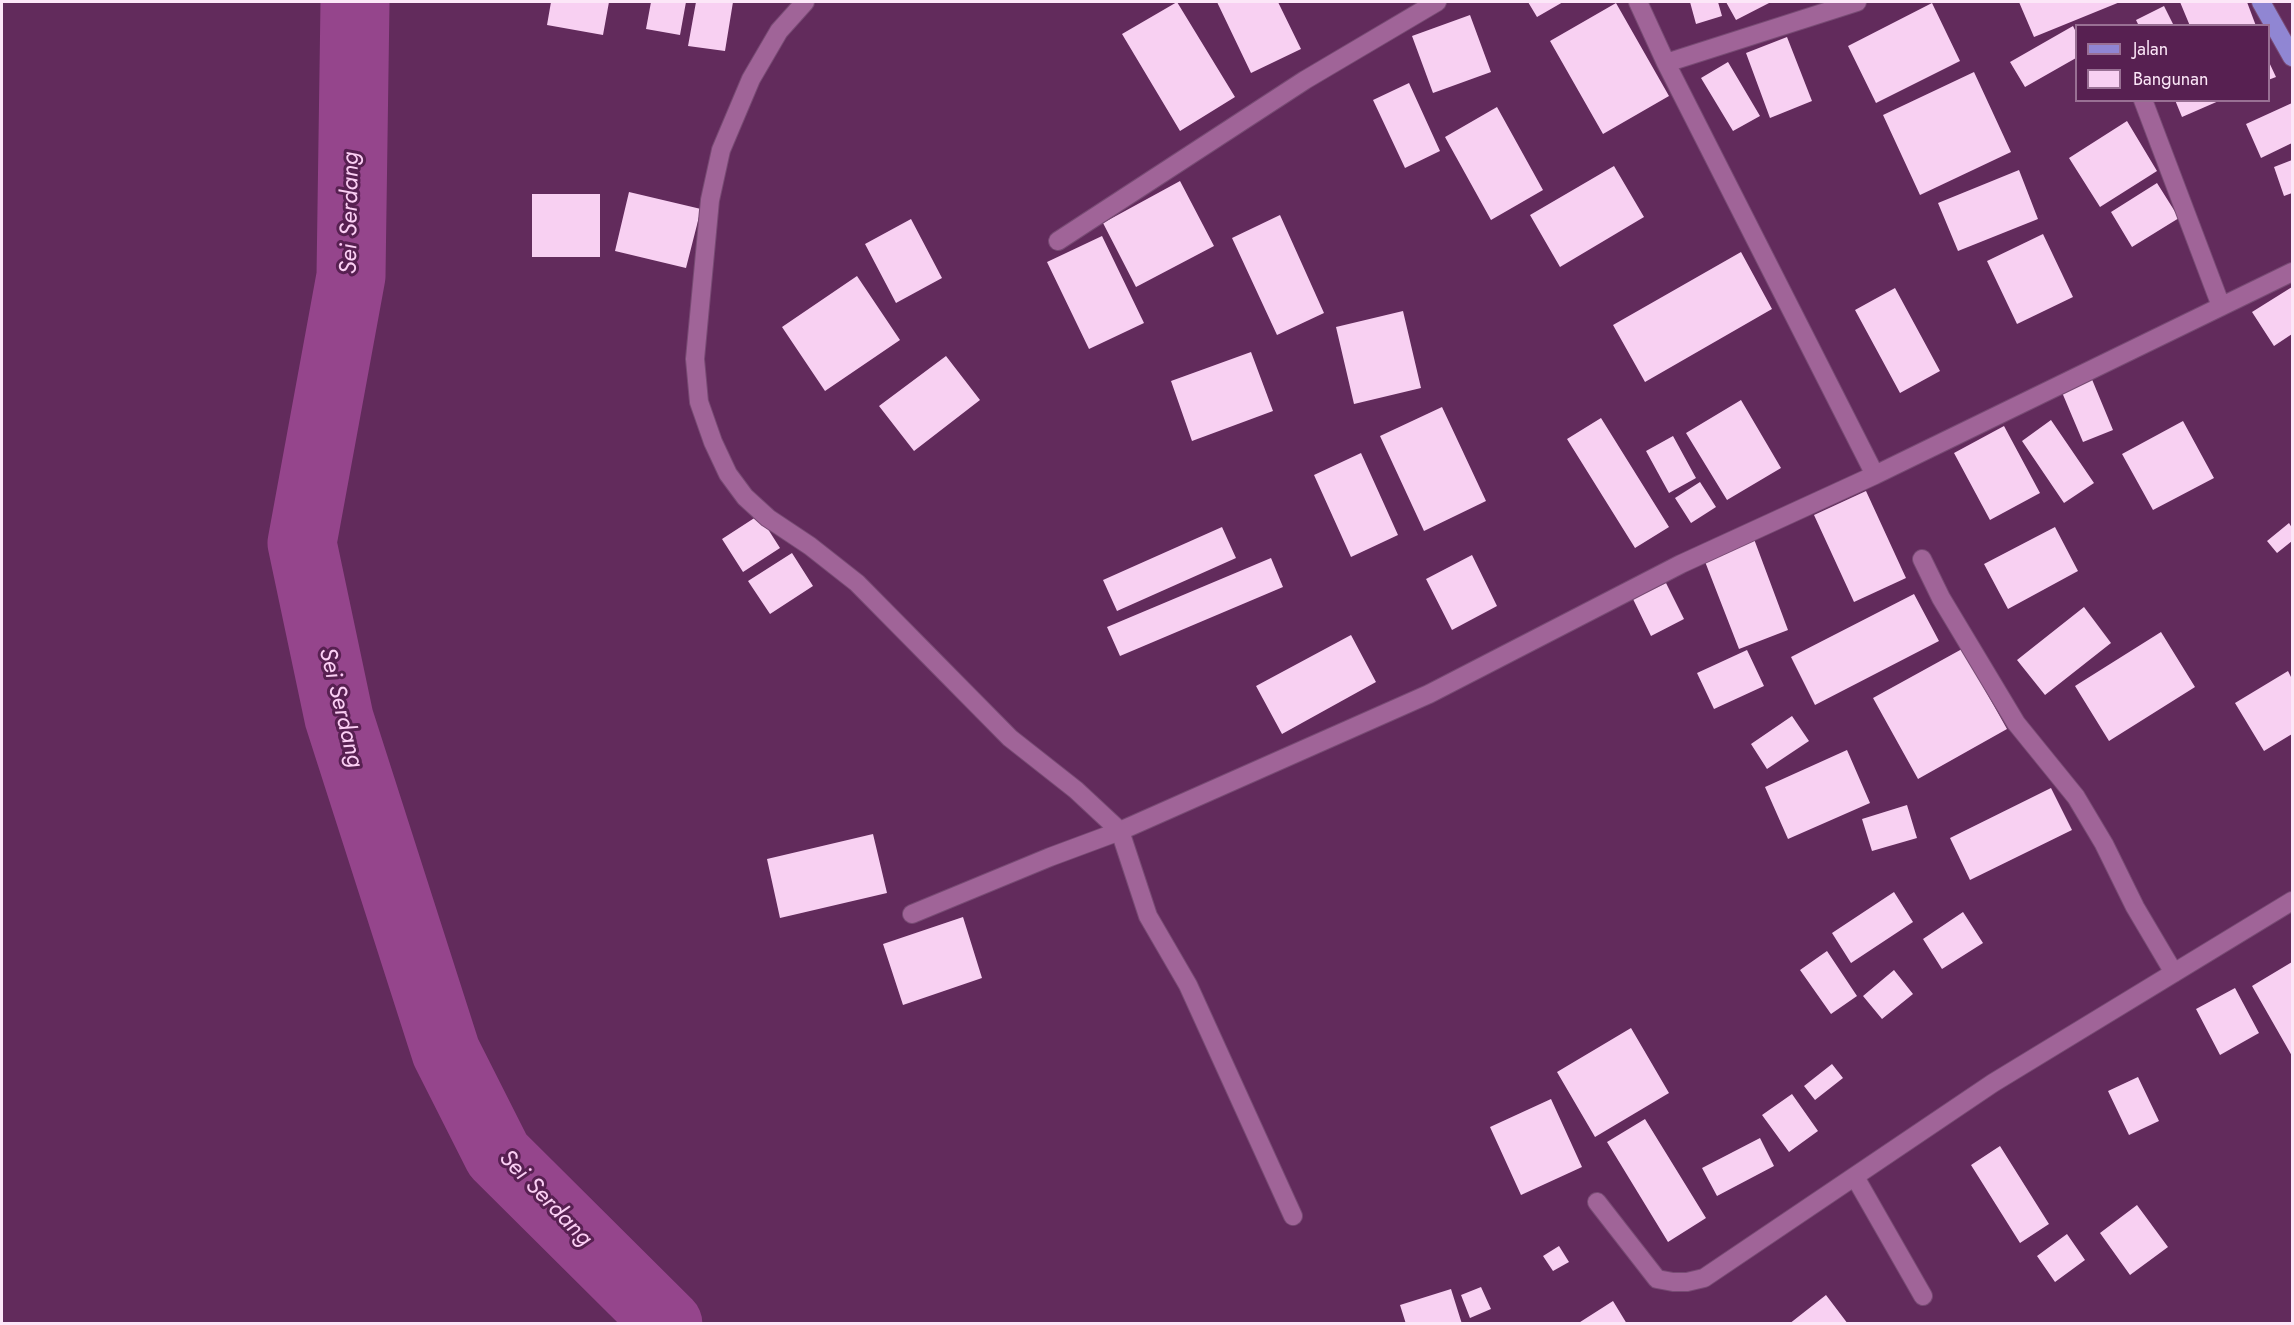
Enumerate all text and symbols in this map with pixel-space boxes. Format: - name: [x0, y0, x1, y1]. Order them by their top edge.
- legend: [2075, 24, 2270, 102]
- text: Jalan: [2133, 36, 2168, 62]
- text: Bangunan: [2133, 66, 2208, 92]
- water label: Sei Serdang: [336, 151, 366, 275]
- water label: Sei Serdang: [311, 645, 369, 771]
- water label: Sei Serdang: [492, 1145, 598, 1253]

